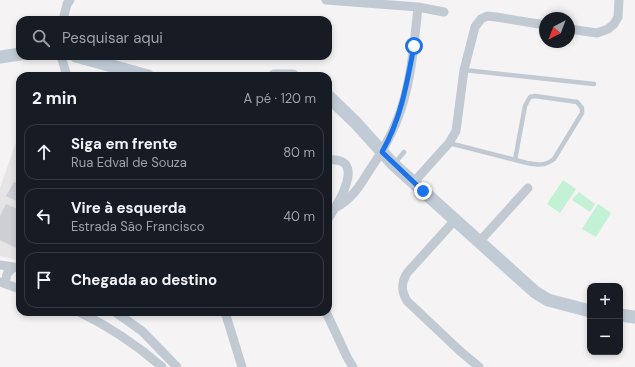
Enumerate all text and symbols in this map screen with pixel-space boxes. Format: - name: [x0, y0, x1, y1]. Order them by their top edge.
- north arrow: [539, 12, 575, 48]
- search box: [16, 16, 332, 60]
- icon: search: [30, 27, 52, 49]
- text: Pesquisar aqui: [62, 28, 163, 48]
- route start: [405, 37, 423, 55]
- text: 2 min: [32, 87, 77, 109]
- text: A pé · 120 m: [244, 90, 316, 107]
- text: Siga em frente: [71, 134, 177, 154]
- icon: ahead: [33, 141, 55, 163]
- text: 80 m: [283, 144, 315, 161]
- text: Rua Edval de Souza: [71, 154, 187, 171]
- route end: [414, 182, 432, 200]
- text: Vire à esquerda: [71, 198, 186, 218]
- icon: left: [33, 205, 55, 227]
- text: 40 m: [283, 208, 315, 225]
- text: Estrada São Francisco: [71, 218, 205, 235]
- icon: arrive: [33, 269, 55, 291]
- text: Chegada ao destino: [71, 270, 217, 290]
- map controls: [587, 283, 623, 355]
- button: +: [587, 283, 623, 319]
- button: −: [587, 319, 623, 355]

